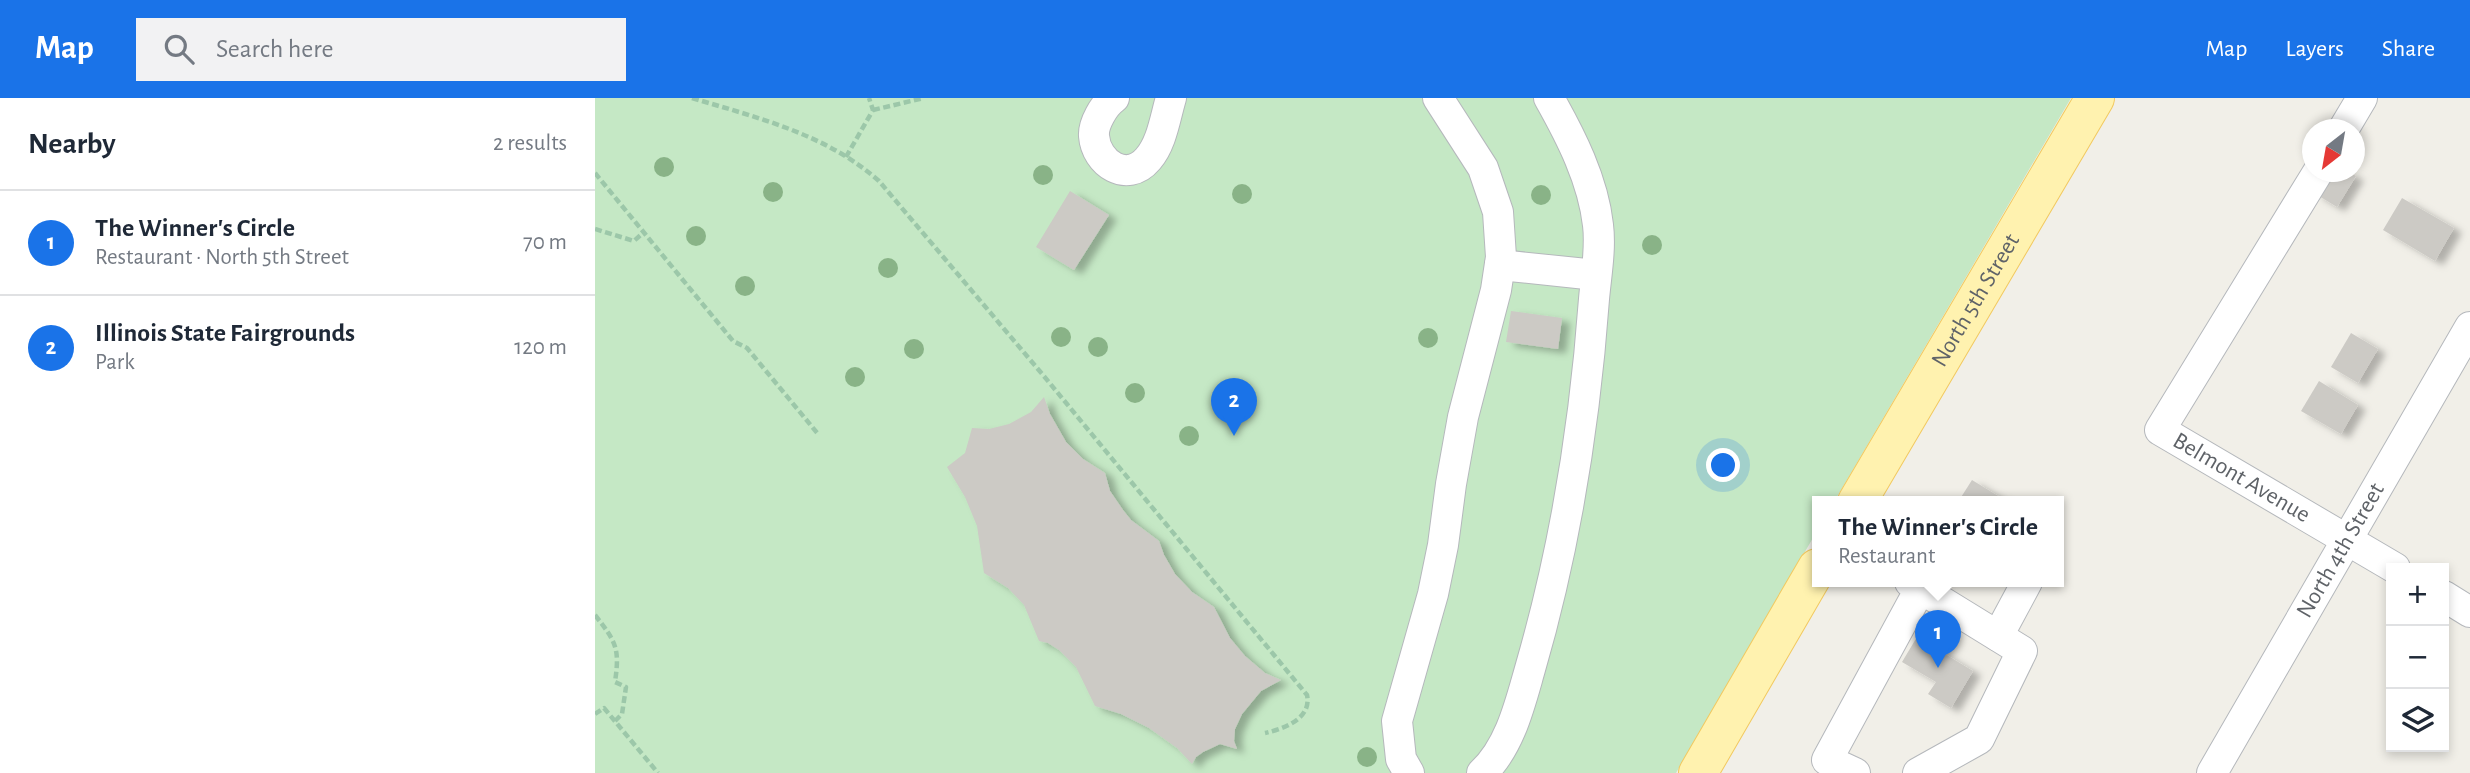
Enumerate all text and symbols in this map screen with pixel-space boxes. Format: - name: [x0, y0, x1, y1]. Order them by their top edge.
- search box: [136, 18, 626, 81]
- icon: search: [160, 30, 198, 68]
- text: Map: [35, 32, 94, 65]
- text: Search here: [216, 36, 334, 62]
- text: Map: [2205, 37, 2247, 61]
- text: Layers: [2285, 37, 2344, 61]
- text: Share: [2382, 37, 2435, 61]
- north arrow: [2302, 119, 2365, 182]
- text: Nearby: [28, 129, 116, 159]
- text: 2 results: [493, 132, 567, 155]
- text: The Winner's Circle: [95, 215, 295, 241]
- street label: North 5th Street: [1927, 229, 2024, 371]
- text: 1: [47, 231, 55, 254]
- text: 70 m: [523, 231, 567, 254]
- text: Restaurant · North 5th Street: [95, 246, 349, 269]
- text: Illinois State Fairgrounds: [95, 320, 355, 346]
- text: 2: [46, 336, 56, 359]
- text: 120 m: [514, 336, 567, 359]
- text: Park: [95, 351, 135, 374]
- pin: 2: [1211, 378, 1257, 436]
- street label: Belmont Avenue: [2169, 428, 2314, 527]
- your location: [1706, 448, 1740, 482]
- street label: North 4th Street: [2292, 479, 2389, 622]
- popup: [1812, 496, 2064, 587]
- text: The Winner's Circle: [1838, 514, 2038, 540]
- text: Restaurant: [1838, 545, 1935, 568]
- map controls: [2386, 563, 2449, 752]
- button: +: [2386, 563, 2449, 626]
- pin: 1: [1915, 610, 1961, 668]
- button: −: [2386, 626, 2449, 689]
- button: layers: [2386, 689, 2449, 752]

